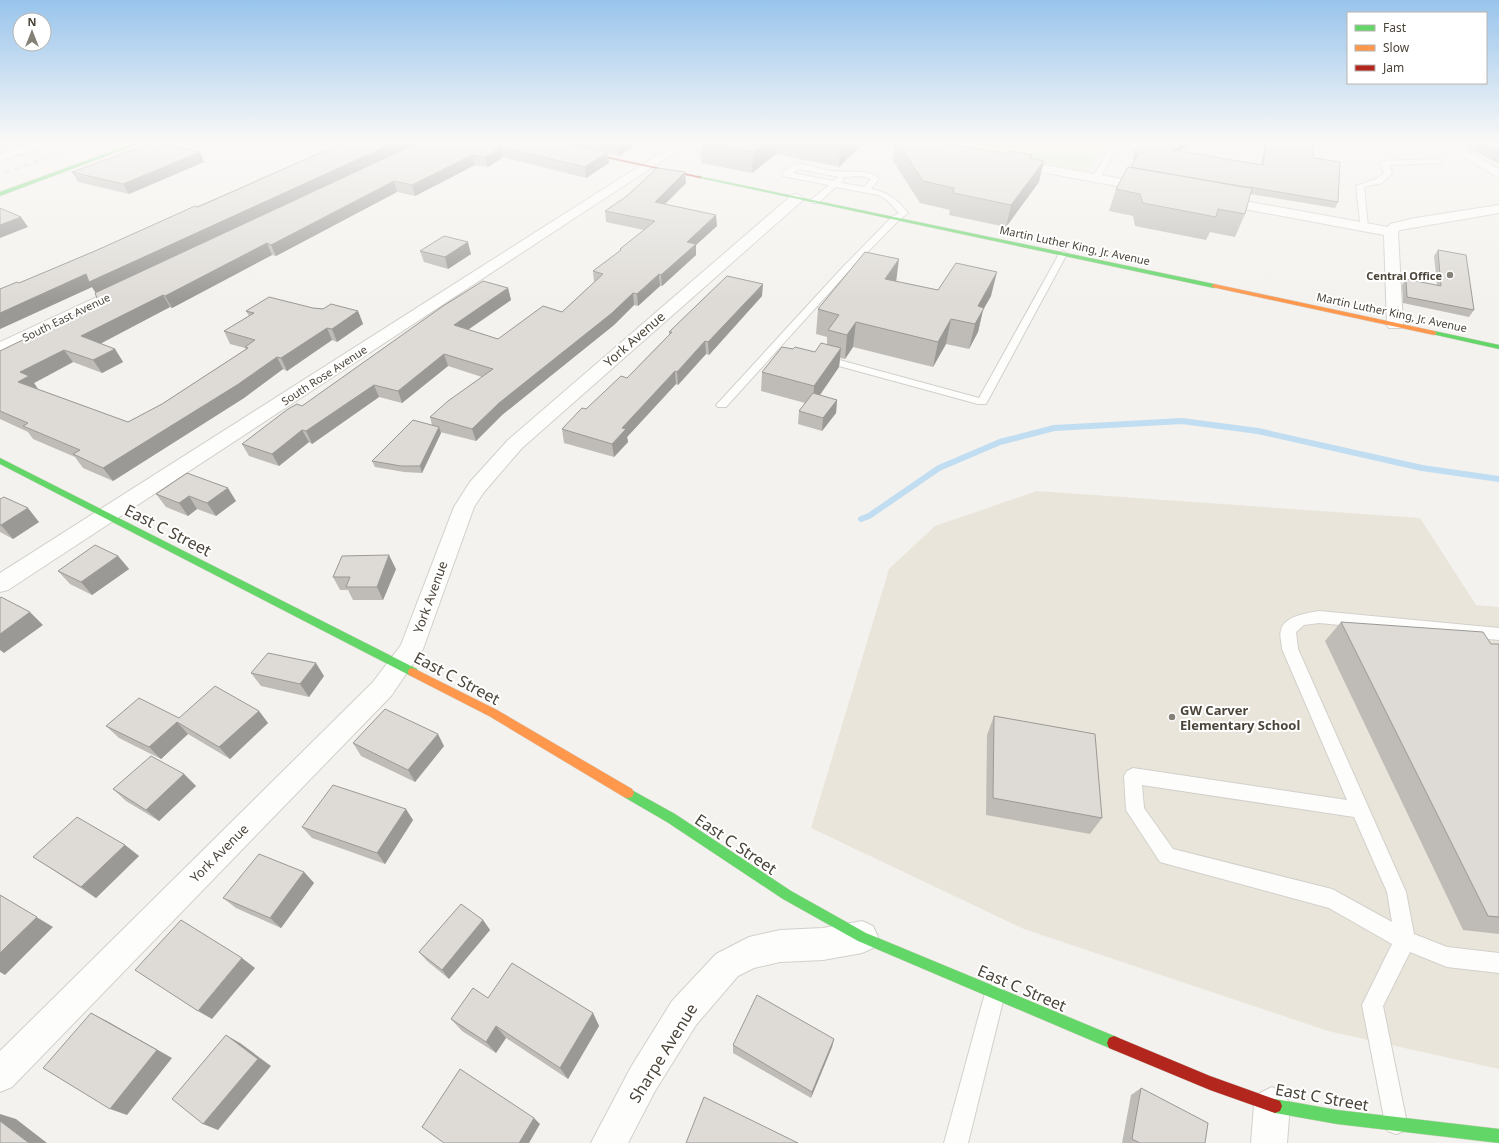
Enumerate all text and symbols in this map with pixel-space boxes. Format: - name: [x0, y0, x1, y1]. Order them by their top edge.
- north arrow: [12, 12, 52, 52]
- legend: [1347, 12, 1487, 84]
- text: N: [28, 14, 36, 29]
- text: Fast: [1383, 19, 1407, 36]
- text: Slow: [1383, 39, 1410, 56]
- text: Jam: [1382, 59, 1404, 76]
- street label: Martin Luther King, Jr. Avenue: [998, 222, 1152, 268]
- place label: Central Office: [1366, 268, 1442, 283]
- marker: Central Office: [1445, 270, 1455, 280]
- street label: South East Avenue: [20, 289, 112, 345]
- street label: Martin Luther King, Jr. Avenue: [1315, 289, 1469, 335]
- street label: York Avenue: [599, 307, 669, 371]
- street label: South Rose Avenue: [278, 342, 370, 408]
- street label: East C Street: [121, 499, 215, 561]
- street label: York Avenue: [409, 558, 451, 636]
- street label: East C Street: [410, 646, 504, 710]
- place label: GW Carver Elementary School: [1180, 701, 1300, 734]
- marker: GW Carver Elementary School: [1167, 712, 1177, 722]
- street label: East C Street: [691, 808, 781, 880]
- street label: York Avenue: [186, 820, 252, 886]
- street label: East C Street: [974, 959, 1070, 1017]
- street label: Sharpe Avenue: [624, 999, 702, 1107]
- street label: East C Street: [1274, 1078, 1371, 1116]

